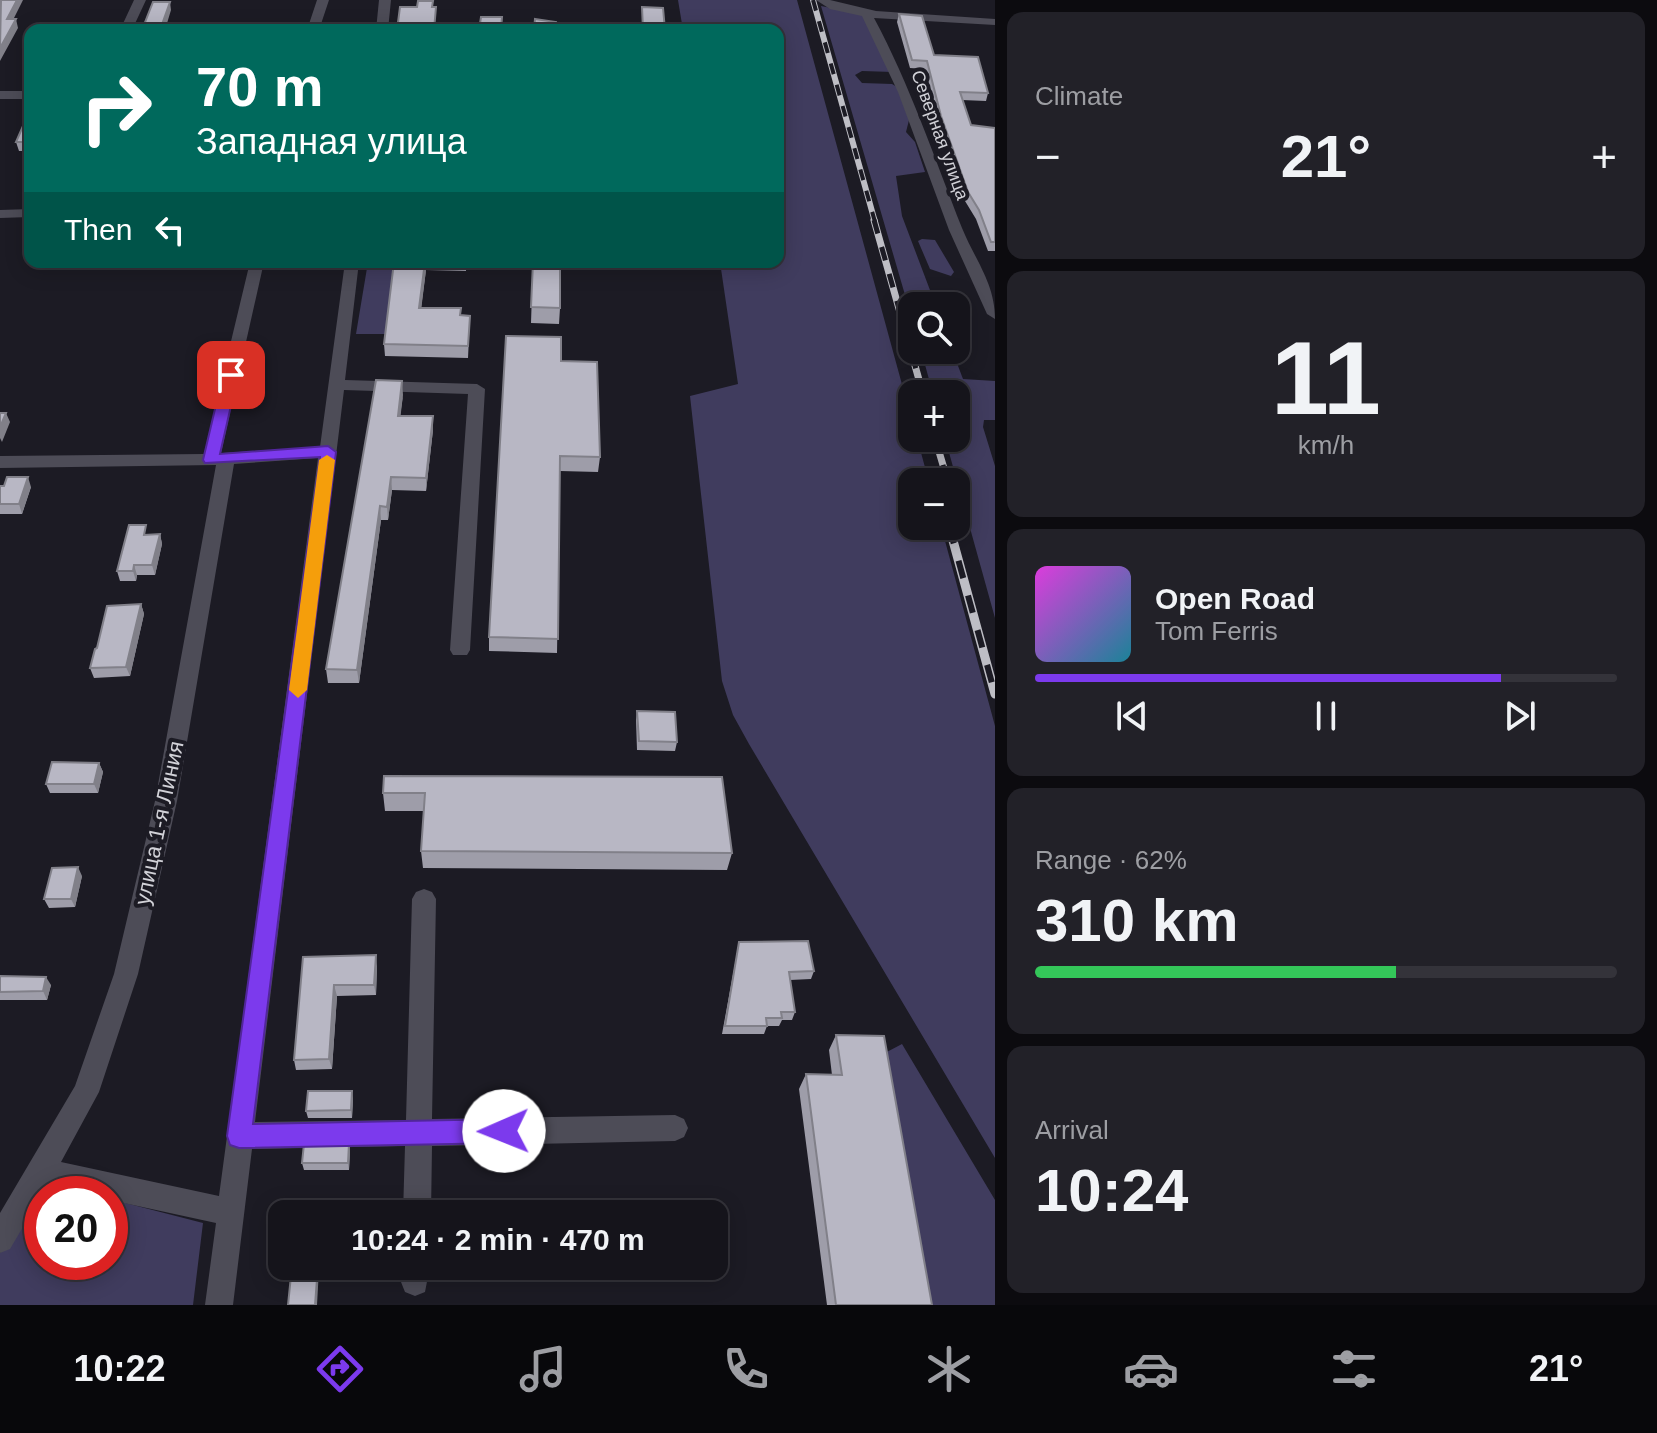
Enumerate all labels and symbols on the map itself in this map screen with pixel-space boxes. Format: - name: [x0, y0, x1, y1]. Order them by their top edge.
- street label: Северная улица: [907, 67, 973, 204]
- pin: [197, 341, 265, 409]
- street label: улица 1-я Линия: [129, 739, 189, 907]
- position arrow: [462, 1089, 546, 1173]
- speed limit sign: 20: [24, 1176, 128, 1280]

